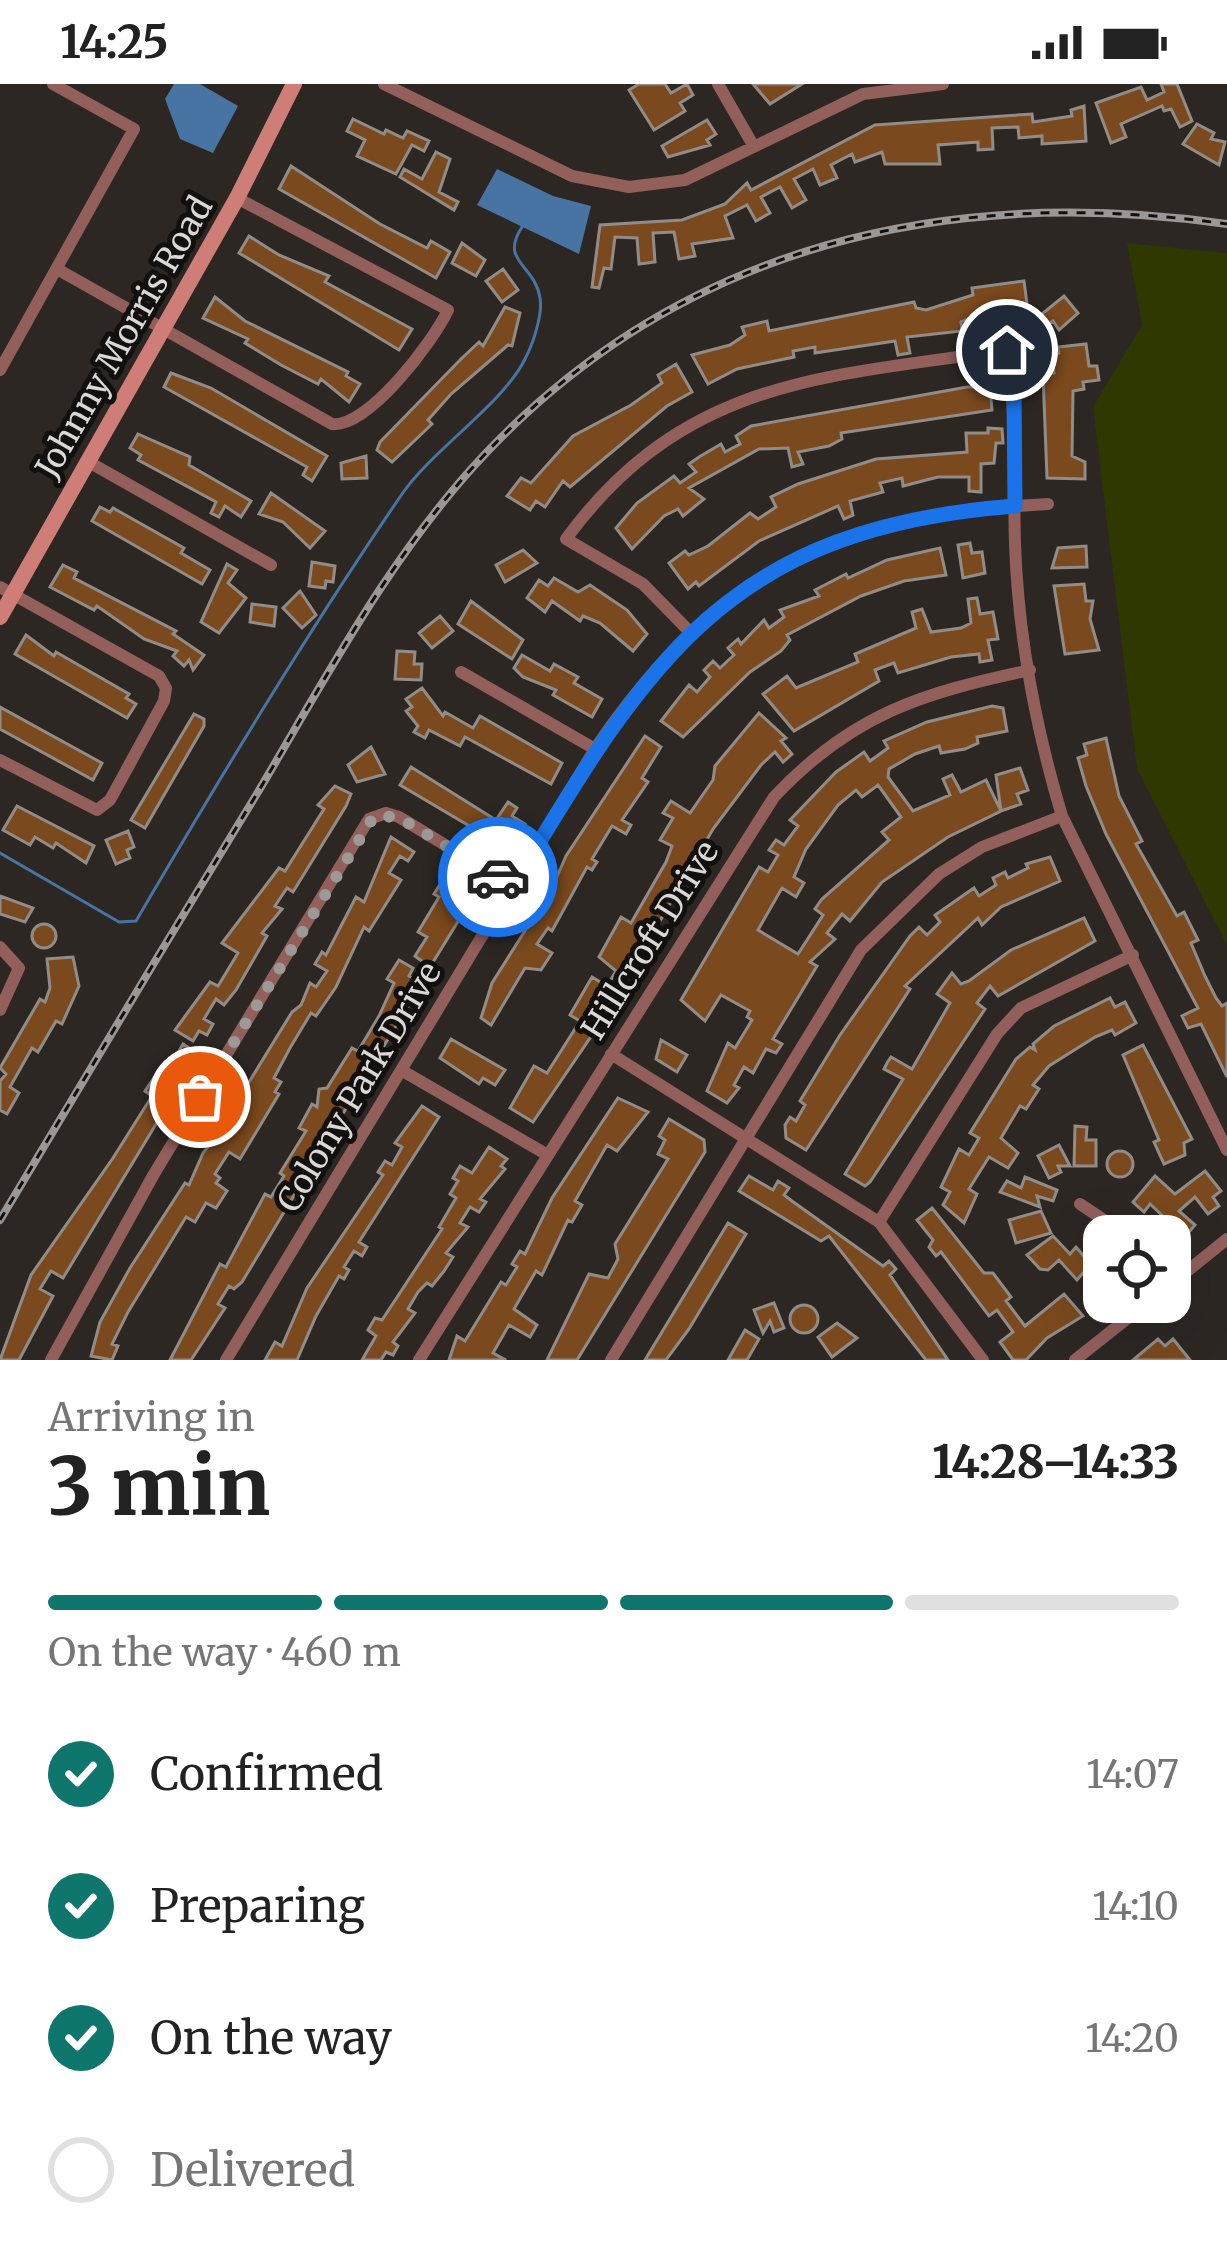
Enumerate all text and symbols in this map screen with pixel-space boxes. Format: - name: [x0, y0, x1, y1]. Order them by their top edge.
- text: 14:25: [60, 14, 169, 70]
- street label: Johnny Morris Road: [26, 189, 221, 486]
- pin: [956, 299, 1058, 401]
- icon: home: [974, 317, 1040, 383]
- courier: [438, 817, 558, 937]
- street label: Hillcroft Drive: [573, 833, 727, 1047]
- icon: car: [465, 844, 531, 910]
- street label: Colony Park Drive: [268, 955, 450, 1219]
- pin: [149, 1046, 251, 1148]
- icon: bag: [167, 1064, 233, 1130]
- map controls: [1083, 1215, 1191, 1323]
- button: locate: [1083, 1215, 1191, 1323]
- text: Arriving in: [48, 1393, 255, 1442]
- text: 14:28–14:33: [932, 1434, 1179, 1490]
- text: 3 min: [48, 1438, 270, 1536]
- text: On the way · 460 m: [48, 1628, 401, 1677]
- icon: check: [48, 1741, 114, 1807]
- text: Confirmed: [150, 1746, 383, 1802]
- text: 14:07: [1086, 1750, 1179, 1799]
- icon: check: [48, 1873, 114, 1939]
- text: Preparing: [150, 1878, 365, 1934]
- text: 14:10: [1092, 1882, 1179, 1931]
- icon: check: [48, 2005, 114, 2071]
- text: On the way: [150, 2010, 392, 2066]
- text: 14:20: [1085, 2014, 1179, 2063]
- text: Delivered: [150, 2142, 355, 2198]

